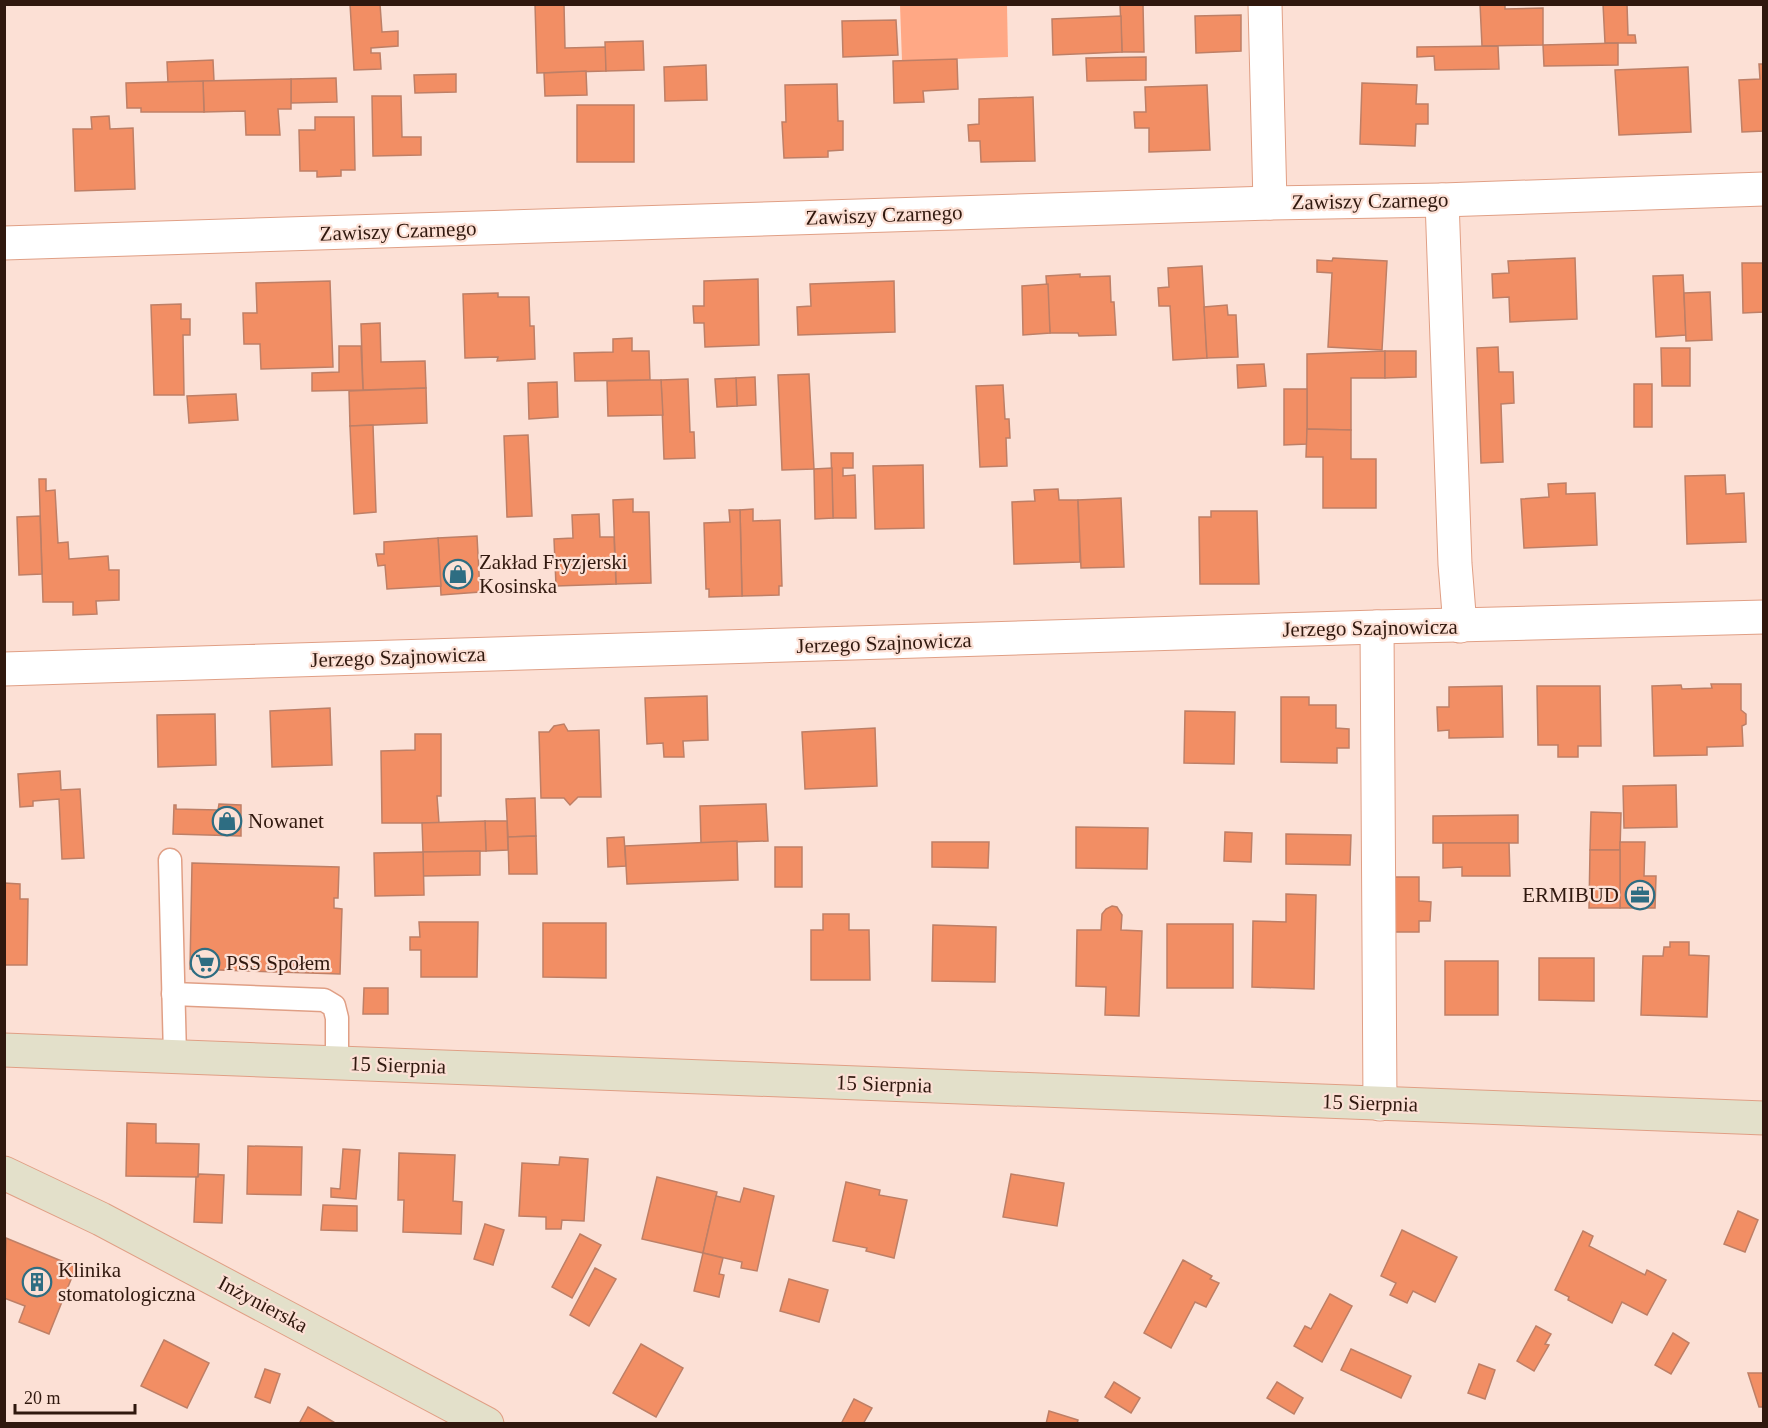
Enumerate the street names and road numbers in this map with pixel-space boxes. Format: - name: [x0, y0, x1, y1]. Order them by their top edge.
- street label: Zawiszy Czarnego: [1291, 188, 1449, 214]
- street label: Zawiszy Czarnego: [805, 200, 963, 230]
- street label: Zawiszy Czarnego: [319, 216, 477, 246]
- street label: Jerzego Szajnowicza: [1282, 614, 1459, 642]
- street label: Jerzego Szajnowicza: [796, 628, 973, 658]
- street label: Jerzego Szajnowicza: [310, 642, 487, 672]
- street label: 15 Sierpnia: [349, 1051, 447, 1079]
- street label: 15 Sierpnia: [835, 1070, 933, 1098]
- street label: 15 Sierpnia: [1321, 1089, 1419, 1117]
- street label: Inżynierska: [214, 1270, 312, 1338]

